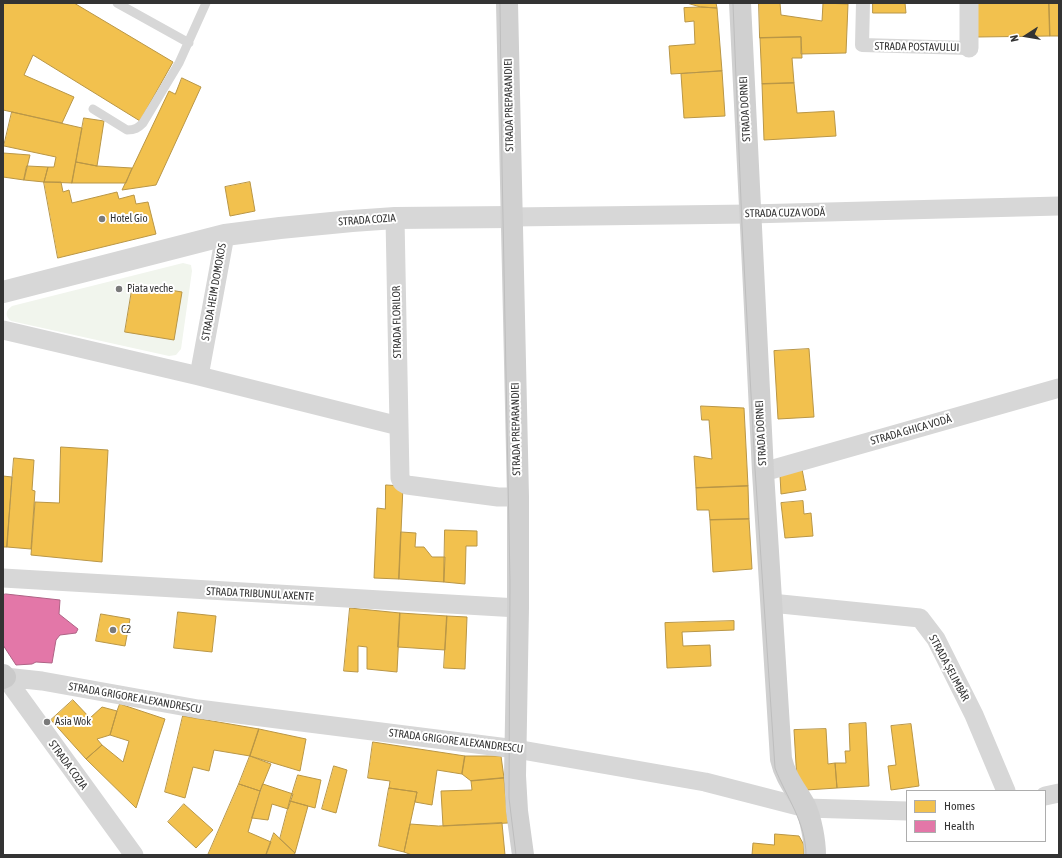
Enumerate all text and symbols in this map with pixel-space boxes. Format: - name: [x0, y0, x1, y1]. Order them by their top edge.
- north arrow: [1006, 16, 1046, 56]
- text: N: [1008, 34, 1021, 43]
- street label: STRADA POSTAVULUI: [874, 40, 960, 54]
- street label: STRADA PREPARANDIEI: [502, 58, 516, 152]
- street label: STRADA DORNEI: [737, 76, 753, 142]
- street label: STRADA CUZA VODĂ: [745, 206, 825, 220]
- street label: STRADA COZIA: [338, 211, 396, 229]
- place label: Hotel Gio: [110, 212, 148, 226]
- marker: Hotel Gio: [97, 214, 107, 224]
- street label: STRADA HEIM DOMOKOS: [199, 242, 229, 342]
- place label: Piata veche: [127, 282, 173, 296]
- marker: Piata veche: [114, 284, 124, 294]
- street label: STRADA FLORILOR: [390, 286, 404, 358]
- street label: STRADA PREPARANDIEI: [509, 382, 523, 476]
- street label: STRADA DORNEI: [753, 400, 769, 466]
- street label: STRADA GHICA VODĂ: [869, 412, 953, 448]
- street label: STRADA TRIBUNUL AXENTE: [206, 585, 314, 603]
- place label: C2: [121, 623, 131, 637]
- marker: C2: [108, 625, 118, 635]
- street label: STRADA ȘELIMBĂR: [926, 633, 972, 703]
- street label: STRADA GRIGORE ALEXANDRESCU: [67, 680, 203, 716]
- place label: Asia Wok: [55, 715, 91, 729]
- marker: Asia Wok: [42, 717, 52, 727]
- street label: STRADA GRIGORE ALEXANDRESCU: [388, 726, 524, 756]
- street label: STRADA COZIA: [46, 738, 90, 792]
- legend: [906, 790, 1046, 842]
- text: Homes: [944, 799, 975, 813]
- text: Health: [944, 819, 974, 833]

